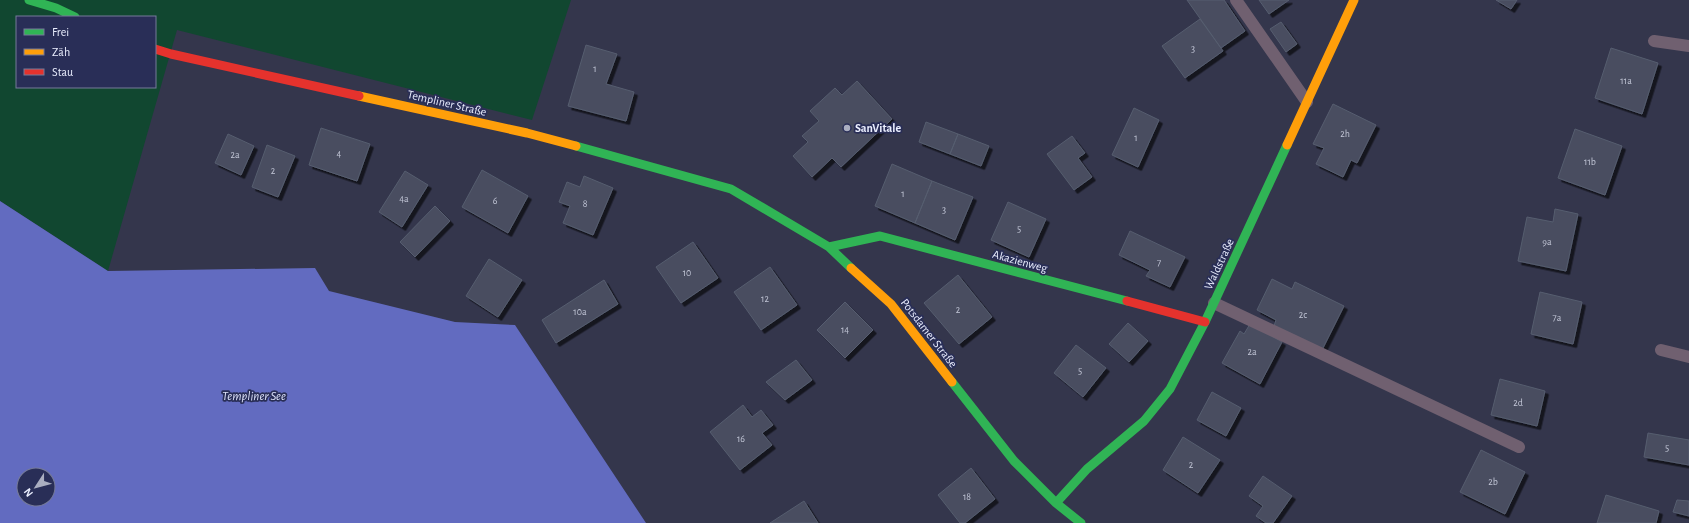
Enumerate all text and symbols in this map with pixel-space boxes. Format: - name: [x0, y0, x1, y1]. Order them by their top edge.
- legend: [16, 16, 156, 88]
- text: Frei: [52, 26, 69, 38]
- house number: 3: [1191, 44, 1195, 54]
- text: Zäh: [52, 46, 70, 58]
- house number: 1: [593, 64, 597, 74]
- text: Stau: [52, 66, 73, 78]
- house number: 11a: [1620, 76, 1632, 86]
- street label: Templiner Straße: [406, 88, 488, 118]
- place label: SanVitale: [855, 122, 901, 134]
- marker: SanVitale: [842, 123, 852, 133]
- house number: 2h: [1340, 129, 1350, 139]
- house number: 1: [1134, 133, 1138, 143]
- house number: 4: [337, 149, 342, 159]
- house number: 2a: [230, 150, 240, 160]
- house number: 11b: [1584, 157, 1596, 167]
- house number: 2: [271, 166, 276, 176]
- house number: 1: [901, 189, 905, 199]
- house number: 4a: [399, 194, 409, 204]
- house number: 6: [493, 196, 498, 206]
- house number: 8: [583, 199, 588, 209]
- house number: 3: [942, 205, 946, 215]
- house number: 5: [1017, 224, 1021, 234]
- street label: Waldstraße: [1202, 237, 1236, 291]
- house number: 9a: [1542, 237, 1552, 247]
- street label: Akazienweg: [991, 248, 1049, 274]
- house number: 7: [1157, 258, 1161, 268]
- house number: 10: [683, 268, 691, 278]
- house number: 12: [761, 294, 769, 304]
- street label: Potsdamer Straße: [899, 296, 959, 370]
- house number: 2: [956, 305, 961, 315]
- house number: 10a: [573, 307, 587, 317]
- house number: 2c: [1299, 310, 1307, 320]
- house number: 7a: [1553, 313, 1562, 323]
- house number: 14: [841, 325, 849, 335]
- house number: 2a: [1247, 347, 1257, 357]
- house number: 5: [1078, 366, 1082, 376]
- water label: Templiner See: [222, 390, 286, 403]
- house number: 2d: [1513, 398, 1523, 408]
- house number: 16: [737, 434, 745, 444]
- house number: 5: [1665, 443, 1669, 453]
- house number: 2: [1189, 460, 1194, 470]
- north arrow: [16, 467, 56, 507]
- house number: 2b: [1488, 477, 1498, 487]
- text: N: [22, 486, 35, 499]
- house number: 18: [963, 492, 971, 502]

